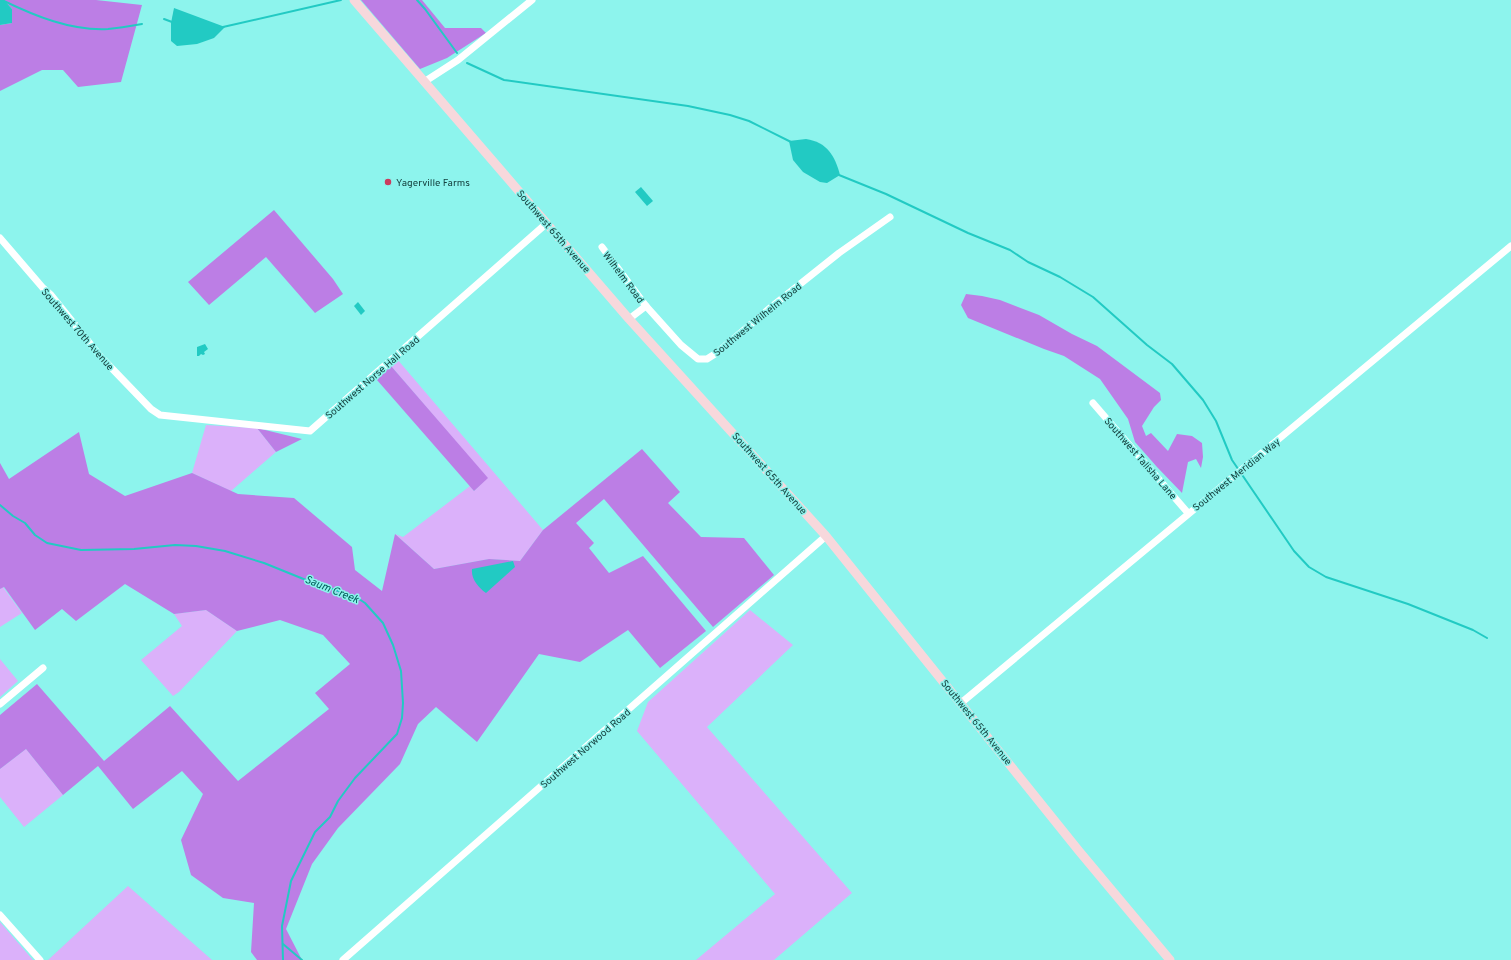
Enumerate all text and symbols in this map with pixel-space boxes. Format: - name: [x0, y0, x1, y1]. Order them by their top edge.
- marker: Yagerville Farms: [383, 177, 393, 187]
- place label: Yagerville Farms: [396, 177, 470, 190]
- street label: Southwest 65th Avenue: [513, 188, 593, 276]
- street label: Wilhelm Road: [599, 250, 646, 306]
- street label: Southwest Wilhelm Road: [711, 280, 805, 360]
- street label: Southwest 70th Avenue: [38, 286, 116, 374]
- street label: Southwest Norse Hall Road: [323, 334, 423, 423]
- street label: Southwest Talisha Lane: [1101, 415, 1179, 503]
- street label: Southwest 65th Avenue: [729, 430, 809, 518]
- street label: Southwest Meridian Way: [1190, 436, 1283, 515]
- water label: Saum Creek: [302, 573, 361, 607]
- street label: Southwest 65th Avenue: [937, 678, 1014, 768]
- street label: Southwest Norwood Road: [538, 706, 634, 792]

